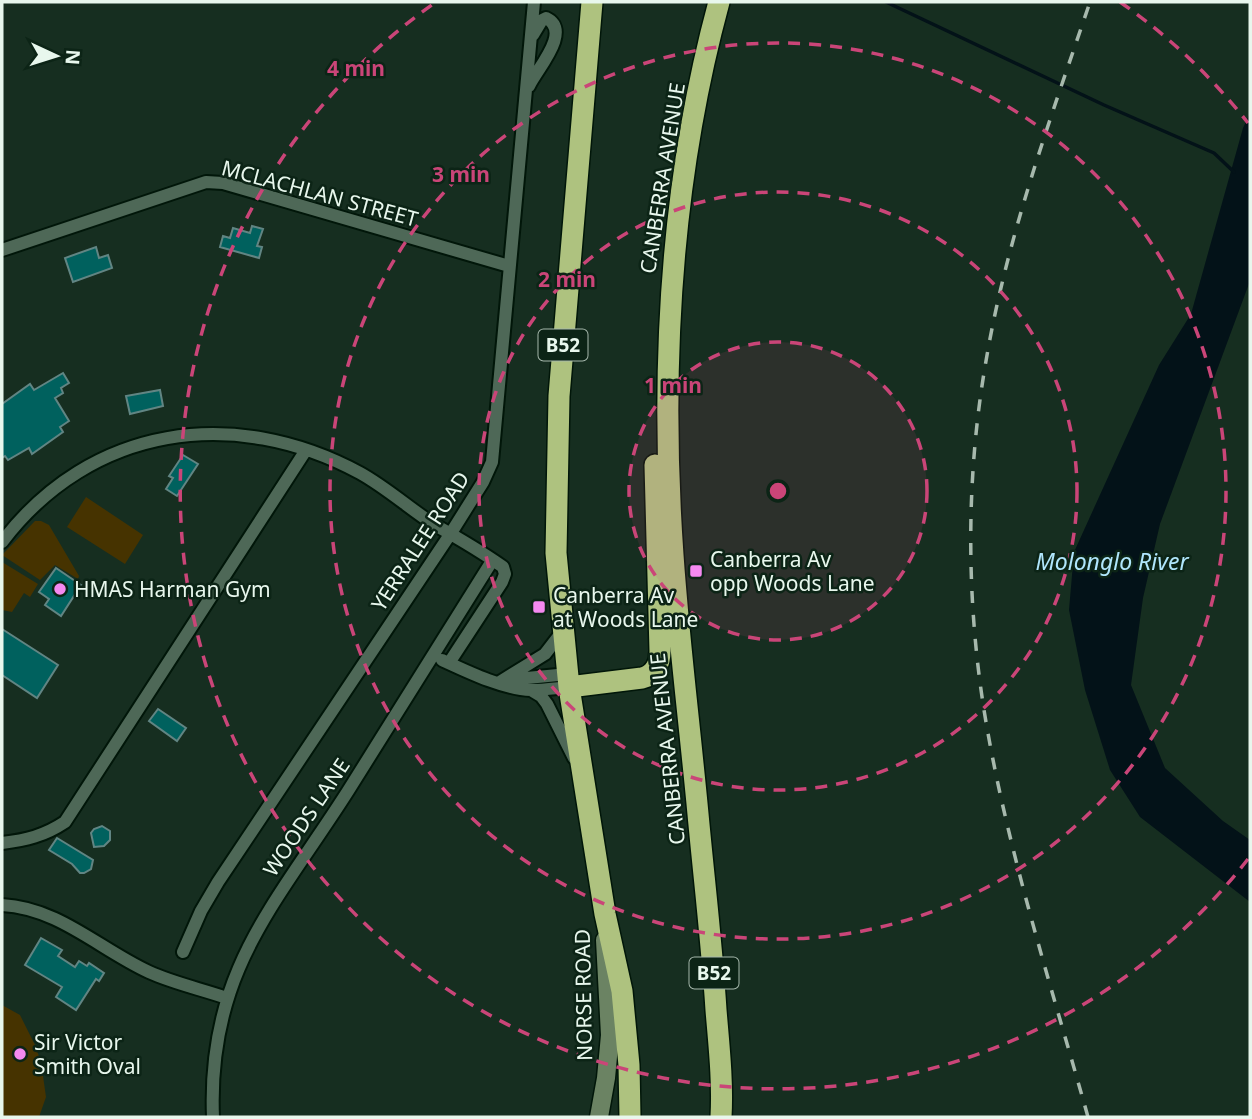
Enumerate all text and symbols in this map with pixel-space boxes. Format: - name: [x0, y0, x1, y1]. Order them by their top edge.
- north arrow: [21, 21, 91, 91]
- text: N: [59, 49, 86, 66]
- text: 4 min: [327, 54, 385, 82]
- street label: CANBERRA AVENUE: [633, 81, 691, 275]
- street label: MCLACHLAN STREET: [219, 153, 422, 233]
- text: 3 min: [432, 160, 490, 188]
- text: 2 min: [538, 265, 596, 293]
- road number: B52: [538, 330, 588, 360]
- text: 1 min: [644, 371, 702, 399]
- street label: YERRALEE ROAD: [364, 466, 476, 616]
- centre of rings: [766, 479, 790, 503]
- place label: Canberra Av opp Woods Lane: [710, 545, 875, 597]
- water label: Molonglo River: [1035, 545, 1189, 577]
- marker: Canberra Av opp Woods Lane: [688, 563, 704, 579]
- place label: HMAS Harman Gym: [74, 575, 271, 603]
- marker: HMAS Harman Gym: [52, 581, 68, 597]
- place label: Canberra Av at Woods Lane: [553, 581, 698, 633]
- marker: Canberra Av at Woods Lane: [531, 599, 547, 615]
- street label: CANBERRA AVENUE: [643, 652, 691, 846]
- street label: WOODS LANE: [256, 753, 356, 881]
- street label: NORSE ROAD: [568, 929, 598, 1061]
- road number: B52: [690, 958, 738, 988]
- place label: Sir Victor Smith Oval: [34, 1028, 141, 1080]
- marker: Sir Victor Smith Oval: [12, 1046, 28, 1062]

